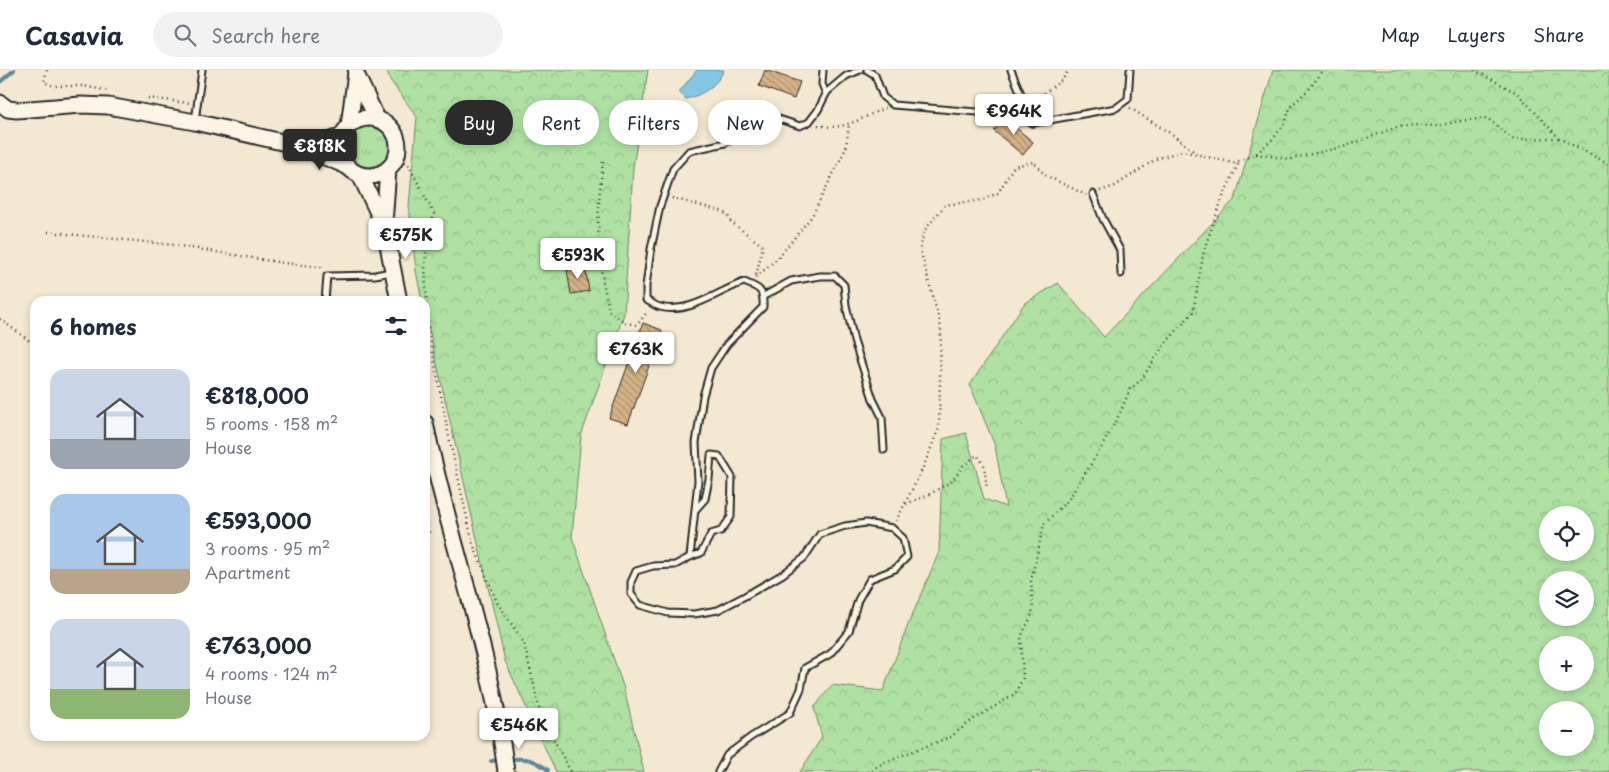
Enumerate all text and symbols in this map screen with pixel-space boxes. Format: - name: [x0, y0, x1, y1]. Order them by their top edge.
- search box: [153, 12, 503, 57]
- text: Casavia: [25, 17, 123, 53]
- icon: search: [171, 21, 199, 49]
- text: Search here: [211, 21, 320, 49]
- text: Map: [1381, 21, 1420, 48]
- text: Layers: [1448, 21, 1505, 48]
- text: Share: [1533, 21, 1584, 48]
- pin: €964K: [979, 93, 1049, 136]
- text: €964K: [986, 98, 1042, 122]
- chip: Buy: [445, 100, 513, 145]
- chip: Rent: [523, 100, 599, 145]
- chip: Filters: [609, 100, 698, 145]
- chip: New: [708, 100, 782, 145]
- pin: €818K: [285, 128, 355, 171]
- text: €818K: [294, 133, 346, 157]
- pin: €575K: [371, 218, 441, 260]
- text: €575K: [379, 222, 433, 246]
- pin: €593K: [543, 238, 613, 280]
- text: €593K: [551, 242, 605, 266]
- text: 6 homes: [50, 310, 136, 342]
- icon: filters: [382, 312, 410, 340]
- pin: €763K: [601, 332, 671, 374]
- text: €763K: [608, 336, 664, 360]
- text: €818,000: [205, 379, 309, 411]
- icon: home: [90, 389, 150, 449]
- text: 5 rooms · 158 m²: [205, 411, 338, 435]
- text: House: [205, 435, 252, 459]
- text: €593,000: [205, 504, 312, 536]
- map controls: [1539, 506, 1594, 756]
- button: locate: [1539, 506, 1594, 561]
- icon: home: [90, 514, 150, 574]
- text: 3 rooms · 95 m²: [205, 536, 330, 560]
- text: Apartment: [205, 560, 290, 584]
- button: layers: [1539, 571, 1594, 626]
- text: €763,000: [205, 629, 312, 661]
- button: +: [1539, 636, 1594, 691]
- icon: home: [90, 639, 150, 699]
- text: 4 rooms · 124 m²: [205, 661, 338, 685]
- text: House: [205, 685, 252, 709]
- button: −: [1539, 701, 1594, 756]
- pin: €546K: [484, 708, 554, 750]
- text: €546K: [490, 712, 548, 736]

